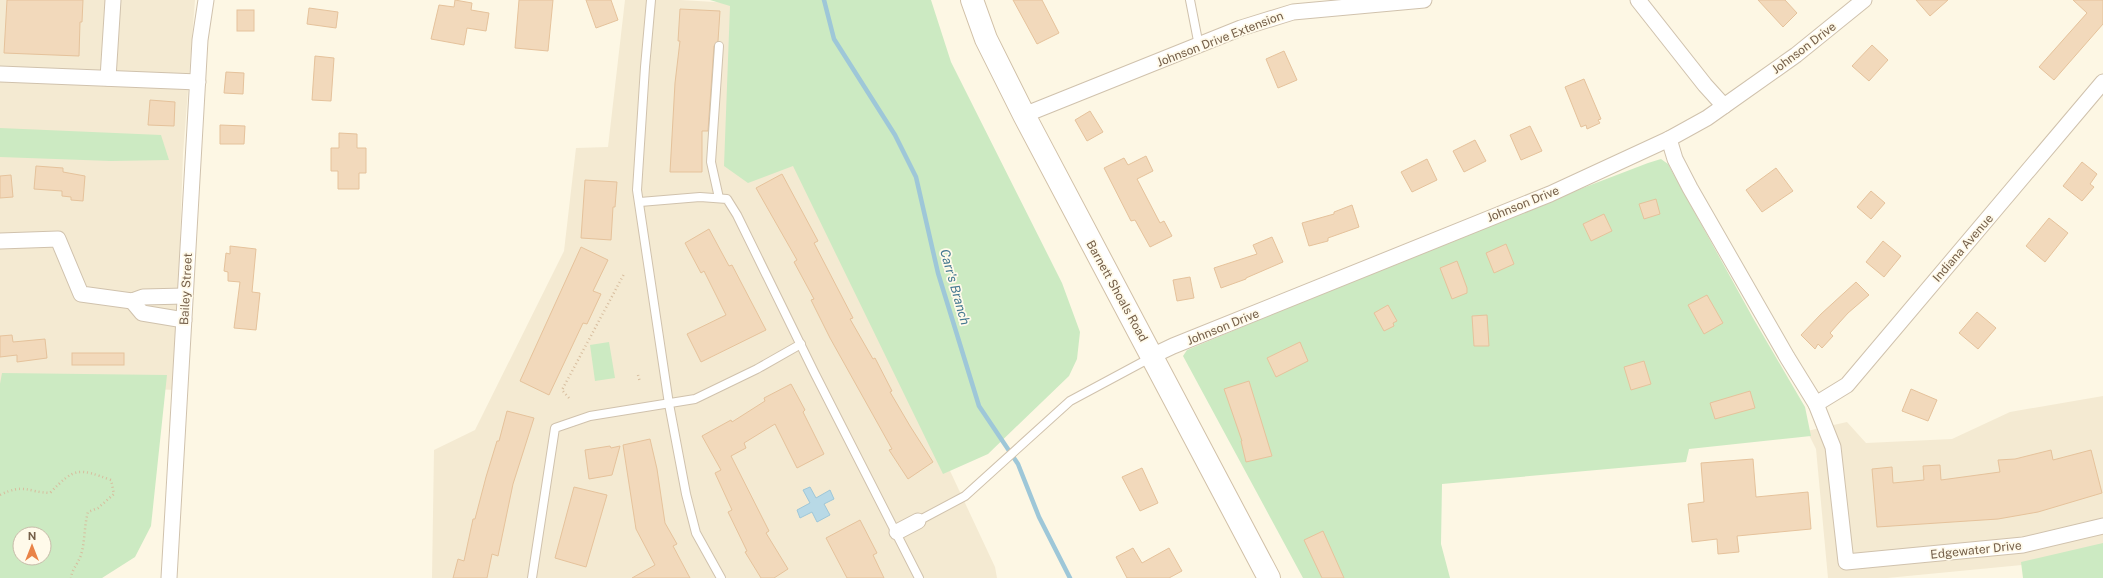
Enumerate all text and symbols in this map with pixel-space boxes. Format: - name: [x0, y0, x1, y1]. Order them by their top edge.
- street label: Johnson Drive Extension: [1155, 8, 1285, 70]
- street label: Johnson Drive: [1769, 19, 1839, 77]
- street label: Johnson Drive: [1485, 183, 1561, 225]
- street label: Indiana Avenue: [1930, 211, 1996, 285]
- street label: Barnett Shoals Road: [1083, 238, 1151, 344]
- water label: Carr's Branch: [937, 247, 973, 327]
- street label: Bailey Street: [177, 252, 195, 325]
- street label: Johnson Drive: [1185, 306, 1261, 348]
- north arrow: [12, 526, 52, 566]
- text: N: [28, 530, 36, 542]
- street label: Edgewater Drive: [1930, 538, 2023, 562]

